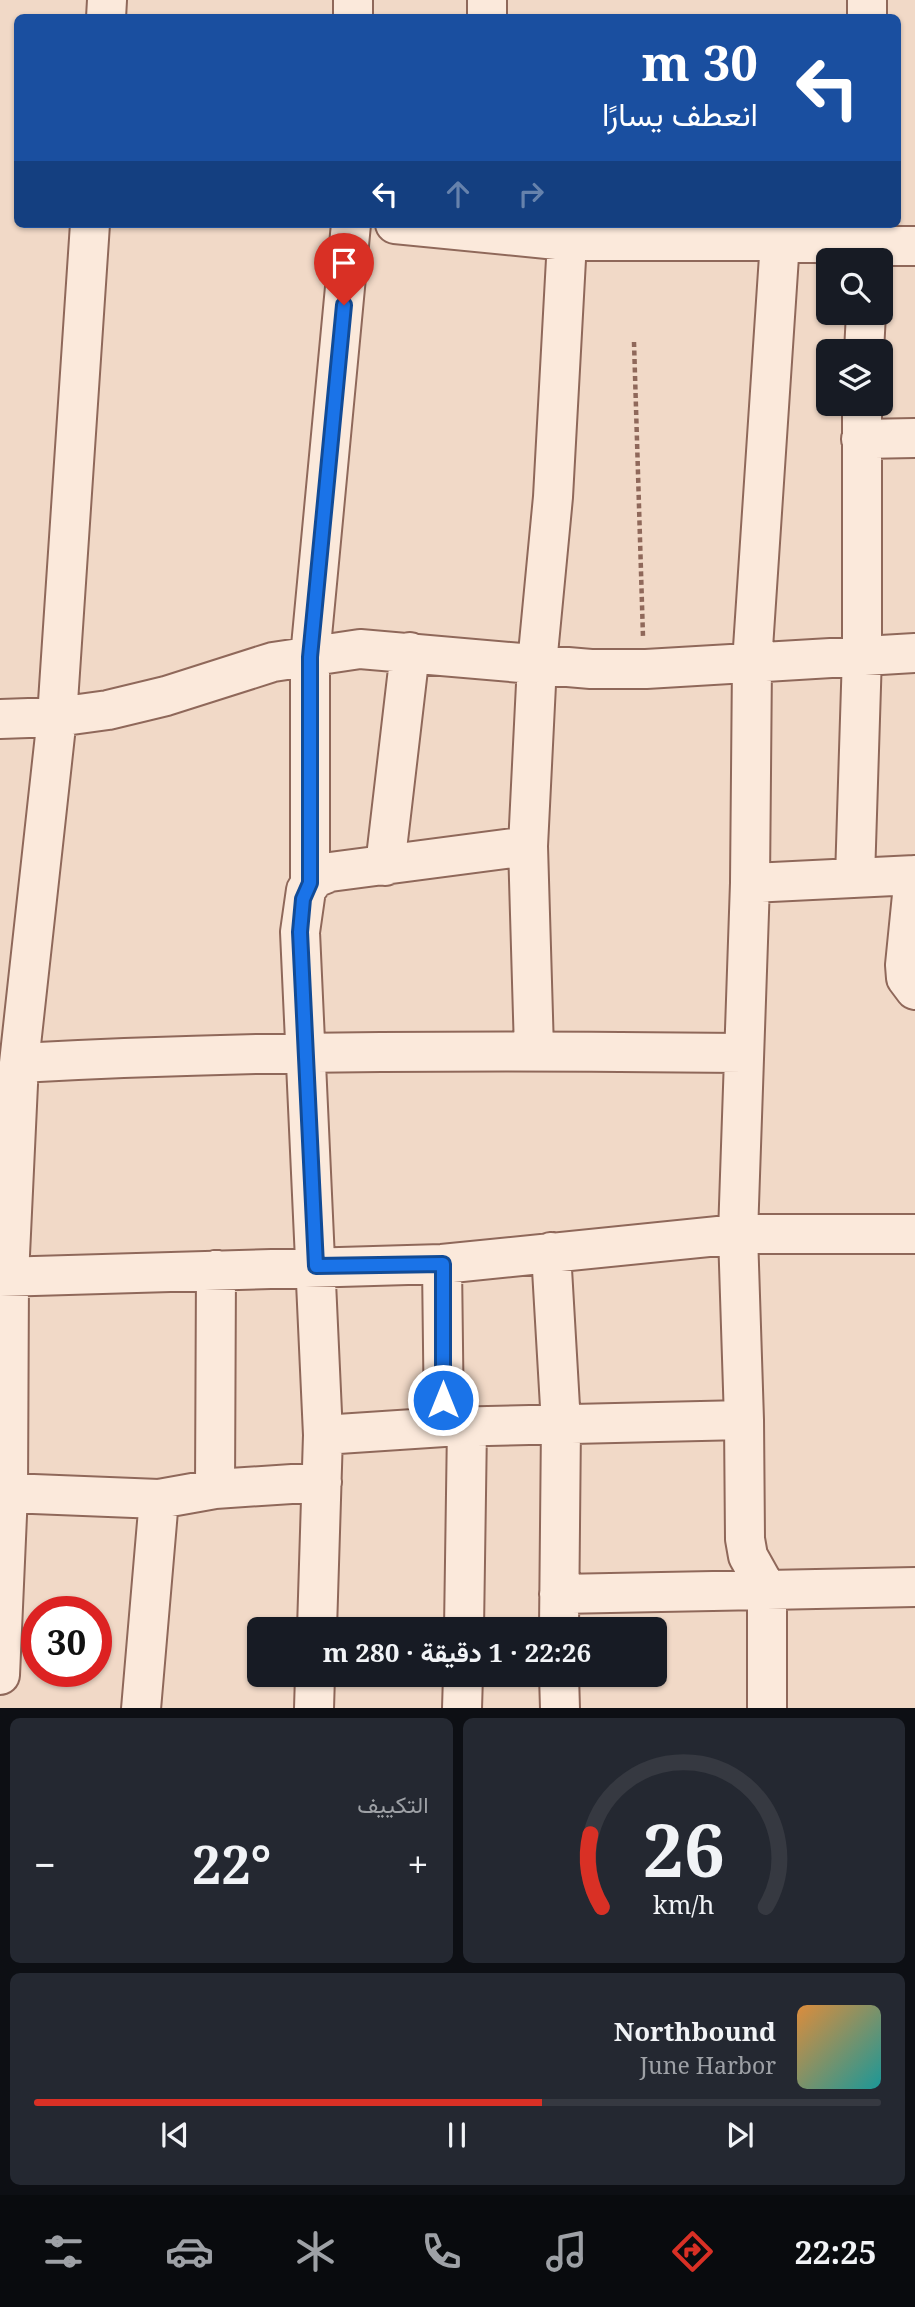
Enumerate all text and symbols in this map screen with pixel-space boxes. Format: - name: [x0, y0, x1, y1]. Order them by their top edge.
- text: 30 m: [642, 29, 758, 95]
- icon: left: [782, 42, 873, 133]
- text: انعطف يسارًا: [602, 92, 758, 135]
- icon: left: [366, 175, 404, 213]
- icon: ahead: [439, 175, 477, 213]
- icon: right: [512, 175, 550, 213]
- pin: [314, 233, 374, 305]
- icon: arrive: [325, 244, 363, 282]
- map controls: [816, 248, 893, 416]
- button: search: [816, 248, 893, 325]
- button: layers: [816, 339, 893, 416]
- position arrow: [406, 1363, 480, 1437]
- speed limit sign: 30: [21, 1596, 112, 1687]
- text: 22:26 · 1 دقيقة · 280 m: [323, 1634, 591, 1670]
- text: التكييف: [357, 1788, 429, 1820]
- text: 26: [643, 1799, 725, 1898]
- text: 22°: [192, 1828, 271, 1899]
- text: −: [34, 1838, 56, 1890]
- text: +: [407, 1838, 428, 1890]
- text: km/h: [653, 1886, 715, 1920]
- text: Northbound: [614, 2013, 776, 2049]
- text: June Harbor: [640, 2049, 776, 2081]
- icon: previous: [156, 2116, 194, 2154]
- icon: pause: [438, 2116, 476, 2154]
- icon: next: [721, 2116, 759, 2154]
- icon: filters: [39, 2227, 88, 2276]
- icon: car: [165, 2227, 214, 2276]
- icon: climate: [291, 2227, 340, 2276]
- icon: phone: [417, 2227, 466, 2276]
- icon: music: [542, 2227, 591, 2276]
- icon: directions: [668, 2227, 717, 2276]
- text: 22:25: [794, 2230, 877, 2273]

